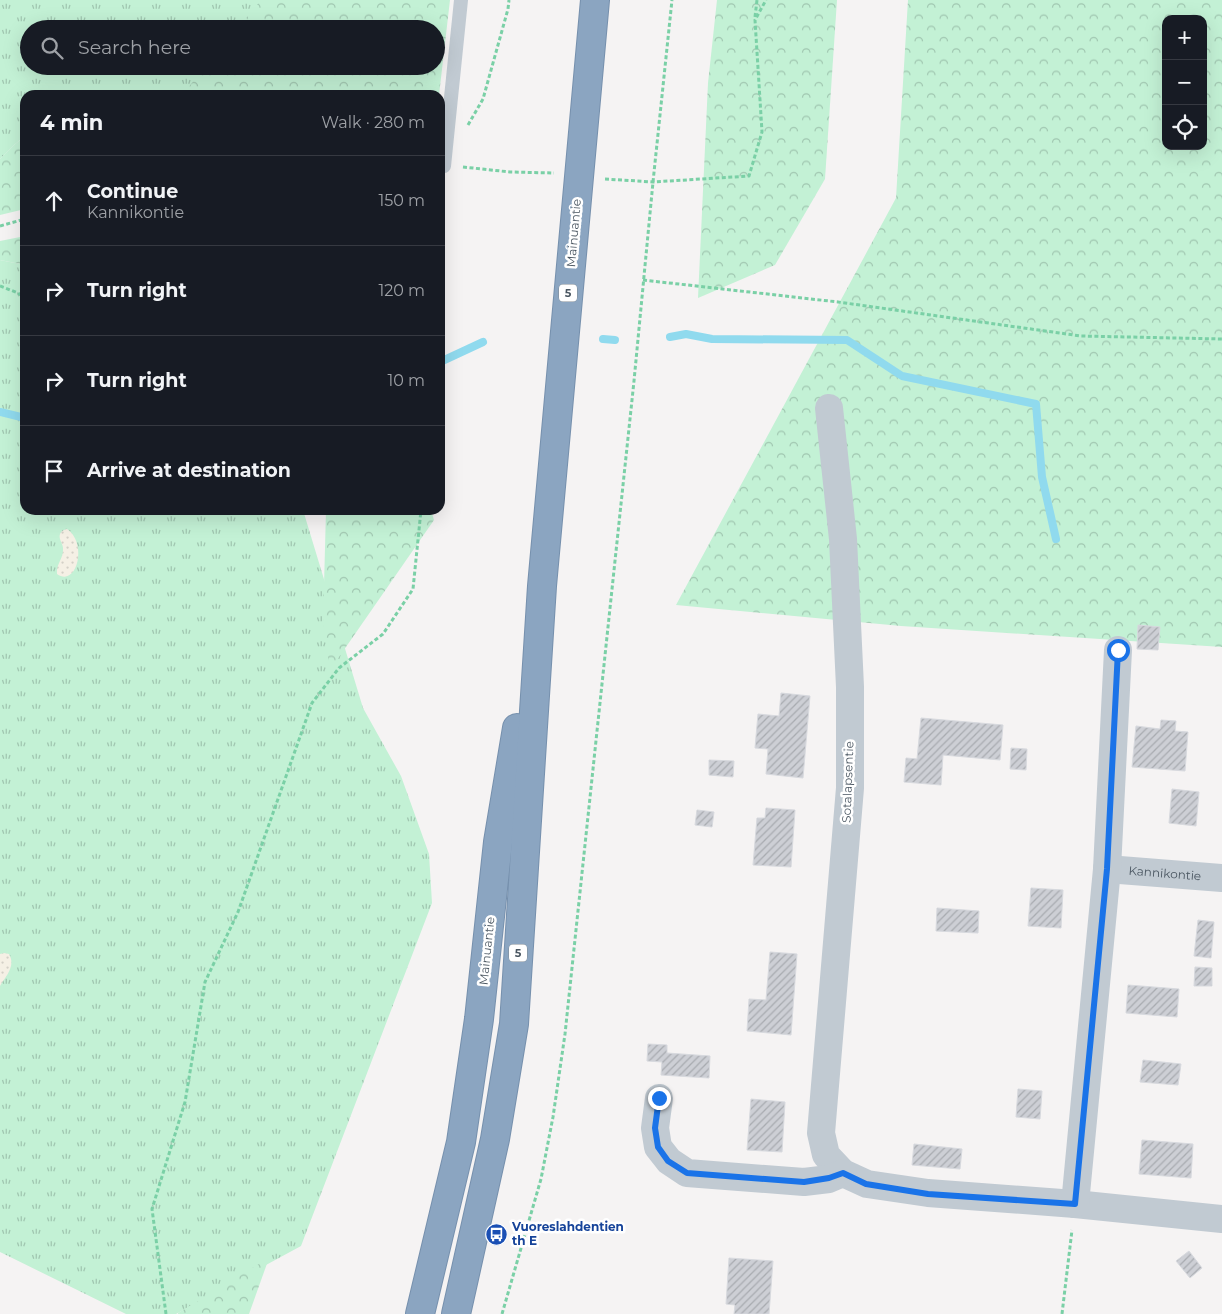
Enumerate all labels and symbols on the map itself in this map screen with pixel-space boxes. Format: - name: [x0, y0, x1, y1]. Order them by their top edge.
- street label: Mainuantie: [563, 198, 584, 268]
- road number: 5: [559, 284, 577, 302]
- route start: [1107, 639, 1130, 662]
- street label: Sotalapsentie: [839, 741, 856, 823]
- street label: Kannikontie: [1128, 863, 1202, 883]
- street label: Mainuantie: [475, 916, 498, 986]
- road number: 5: [509, 944, 527, 961]
- route end: [648, 1087, 671, 1110]
- place label: Vuoreslahdentien th E: [511, 1219, 624, 1248]
- bus stop icon: Vuoreslahdentien th E: [484, 1222, 508, 1246]

